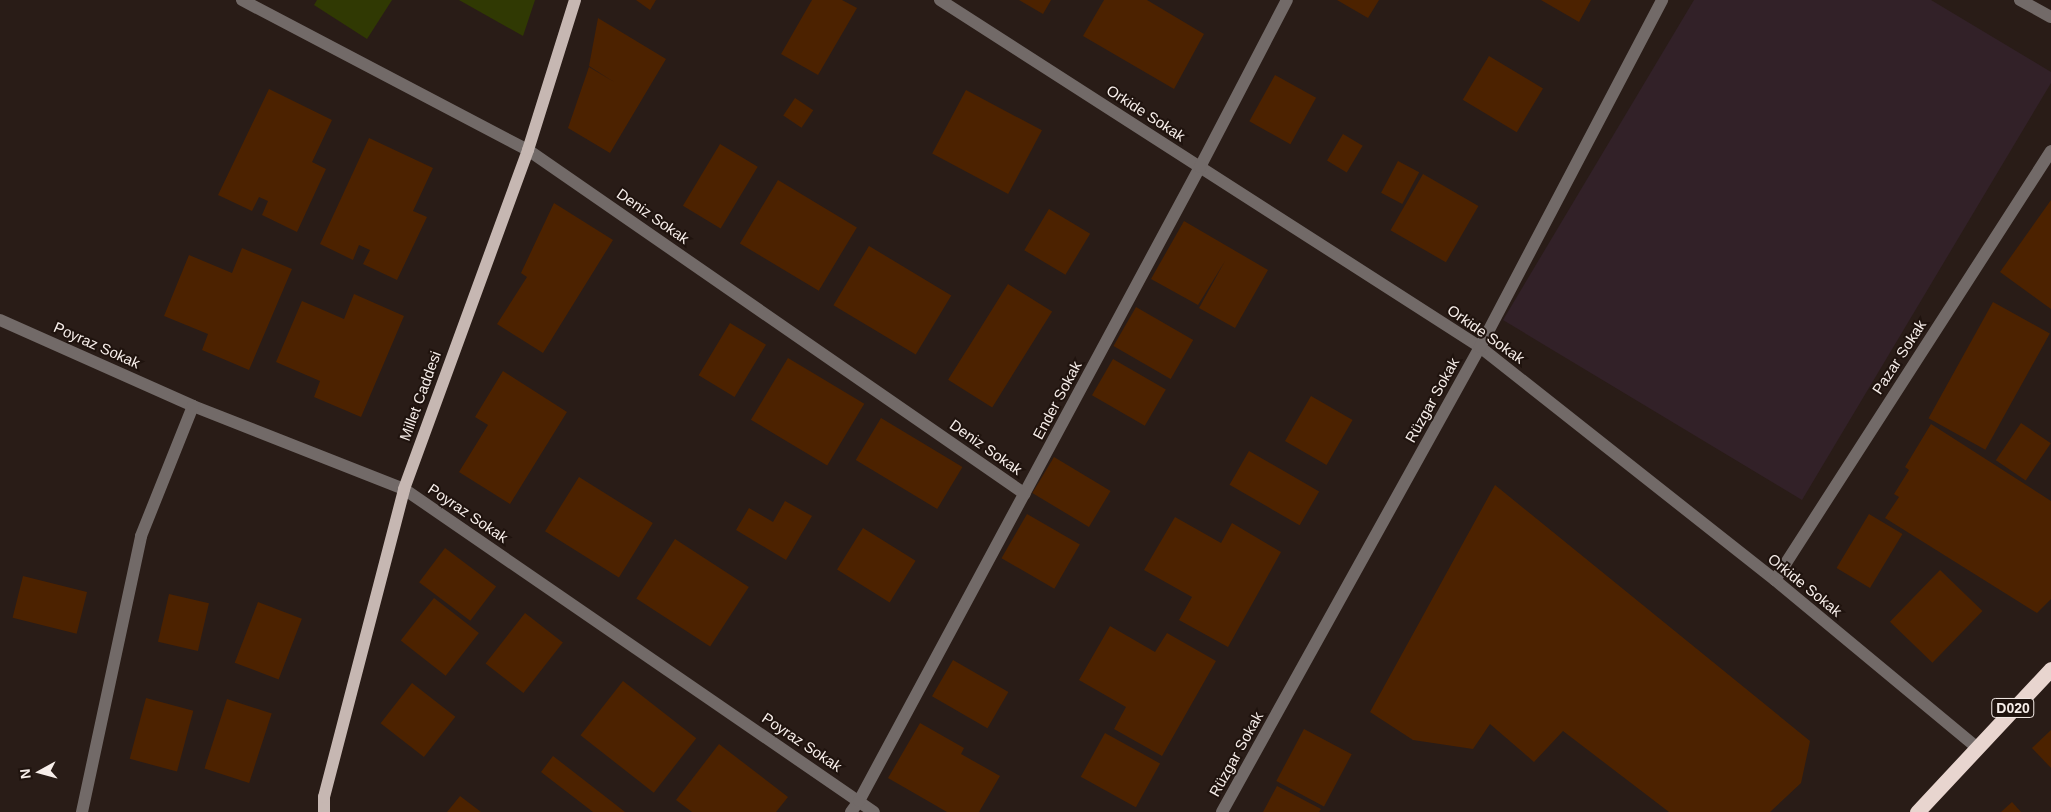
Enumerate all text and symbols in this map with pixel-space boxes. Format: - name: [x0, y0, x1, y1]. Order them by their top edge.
- street label: Orkide Sokak: [1103, 81, 1189, 145]
- street label: Deniz Sokak: [613, 184, 693, 248]
- street label: Orkide Sokak: [1444, 301, 1528, 367]
- street label: Pazar Sokak: [1868, 316, 1930, 398]
- street label: Poyraz Sokak: [51, 318, 143, 372]
- street label: Millet Caddesi: [395, 349, 445, 443]
- street label: Rüzgar Sokak: [1401, 354, 1463, 446]
- street label: Ender Sokak: [1029, 358, 1085, 442]
- street label: Deniz Sokak: [946, 415, 1026, 479]
- street label: Poyraz Sokak: [425, 480, 511, 546]
- street label: Orkide Sokak: [1764, 550, 1846, 620]
- road number: D020: [1990, 696, 2036, 720]
- street label: Rüzgar Sokak: [1205, 708, 1267, 800]
- street label: Poyraz Sokak: [759, 709, 845, 775]
- north arrow: [15, 747, 65, 797]
- text: N: [17, 768, 34, 780]

